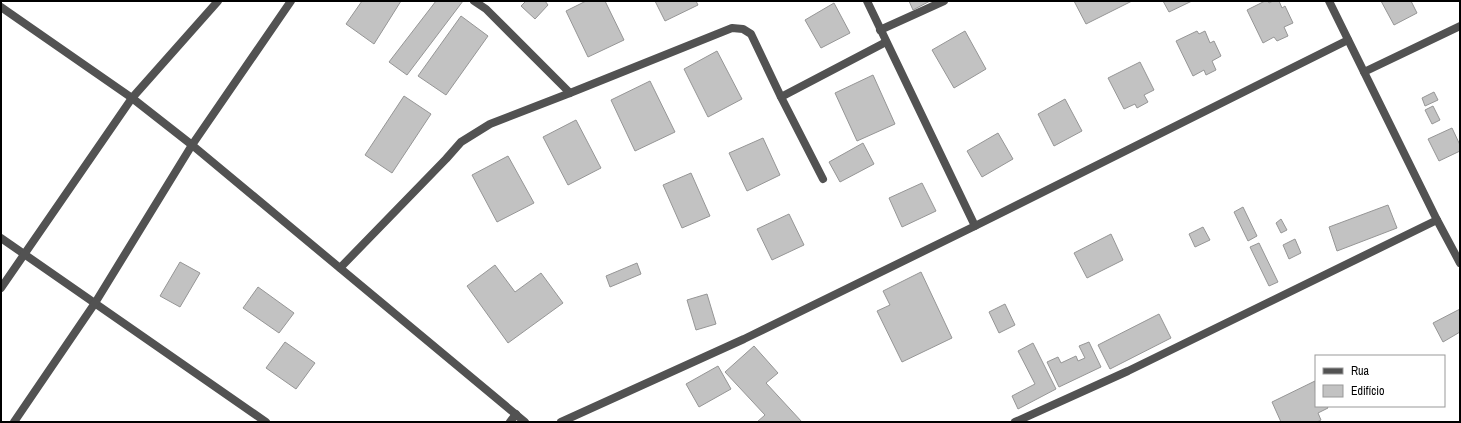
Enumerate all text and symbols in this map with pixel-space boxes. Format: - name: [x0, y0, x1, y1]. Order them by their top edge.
- legend: [1315, 355, 1445, 407]
- text: Rua: [1351, 363, 1370, 379]
- text: Edifício: [1351, 383, 1384, 399]

